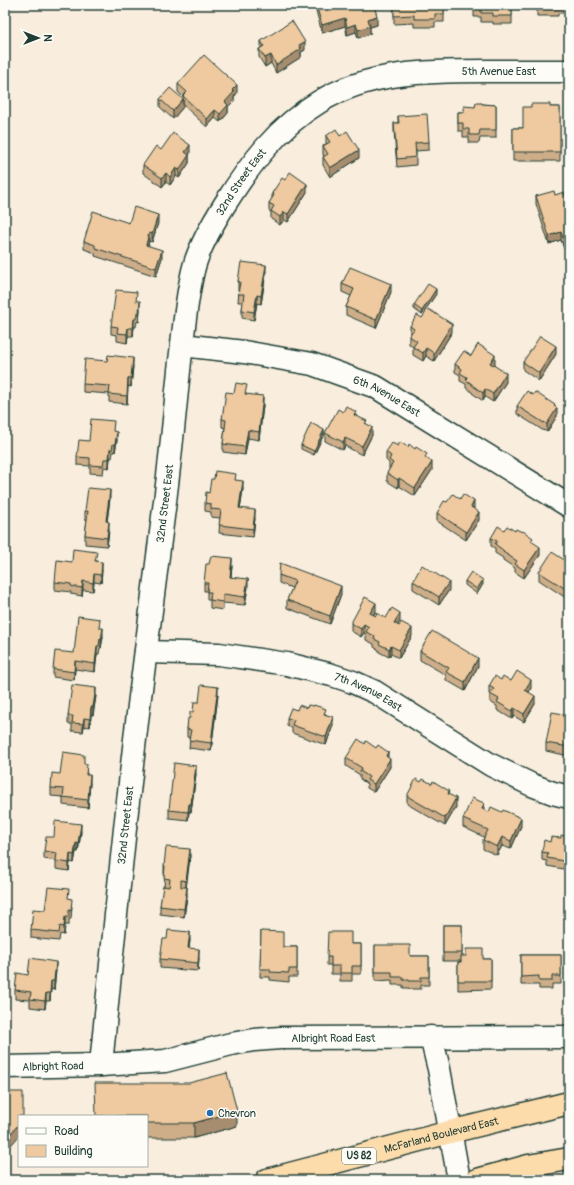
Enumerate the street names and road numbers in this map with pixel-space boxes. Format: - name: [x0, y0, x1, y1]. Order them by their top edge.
- street label: 5th Avenue East: [462, 64, 537, 78]
- street label: 32nd Street East: [213, 145, 269, 218]
- street label: 6th Avenue East: [351, 373, 423, 420]
- street label: 32nd Street East: [153, 463, 176, 544]
- street label: 7th Avenue East: [333, 670, 405, 714]
- street label: 32nd Street East: [115, 785, 136, 865]
- street label: Albright Road East: [291, 1031, 376, 1044]
- street label: Albright Road: [22, 1059, 84, 1073]
- street label: McFarland Boulevard East: [383, 1114, 500, 1156]
- road number: US 82: [342, 1148, 376, 1164]

